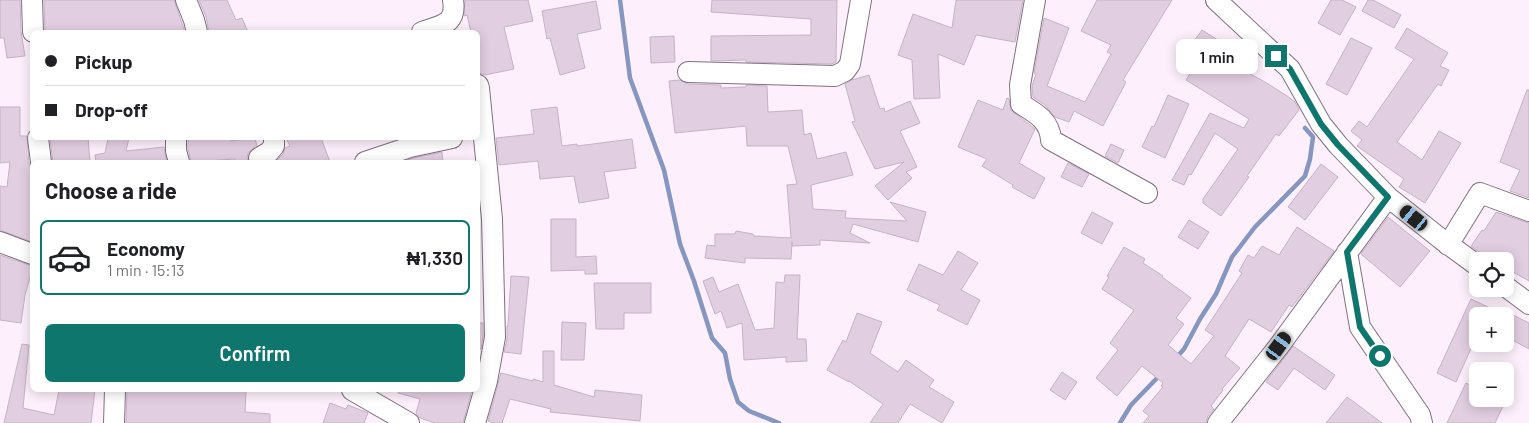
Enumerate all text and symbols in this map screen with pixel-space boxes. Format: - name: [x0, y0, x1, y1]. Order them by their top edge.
- callout: 1 min: [1176, 38, 1258, 74]
- route end: [1265, 45, 1287, 67]
- text: 1 min: [1200, 47, 1234, 66]
- text: Pickup: [75, 50, 133, 73]
- text: Drop-off: [75, 98, 148, 121]
- text: Choose a ride: [45, 177, 177, 203]
- car: [1397, 203, 1430, 233]
- icon: car: [47, 235, 92, 280]
- text: Economy: [107, 237, 185, 260]
- text: ₦1,330: [407, 246, 463, 269]
- map controls: [1469, 252, 1514, 407]
- button: locate: [1469, 252, 1514, 297]
- text: 1 min · 15:13: [107, 260, 185, 279]
- button: +: [1469, 307, 1514, 352]
- button: Confirm: [45, 324, 465, 382]
- car: [1264, 329, 1293, 363]
- route start: [1369, 345, 1391, 367]
- button: −: [1469, 362, 1514, 407]

